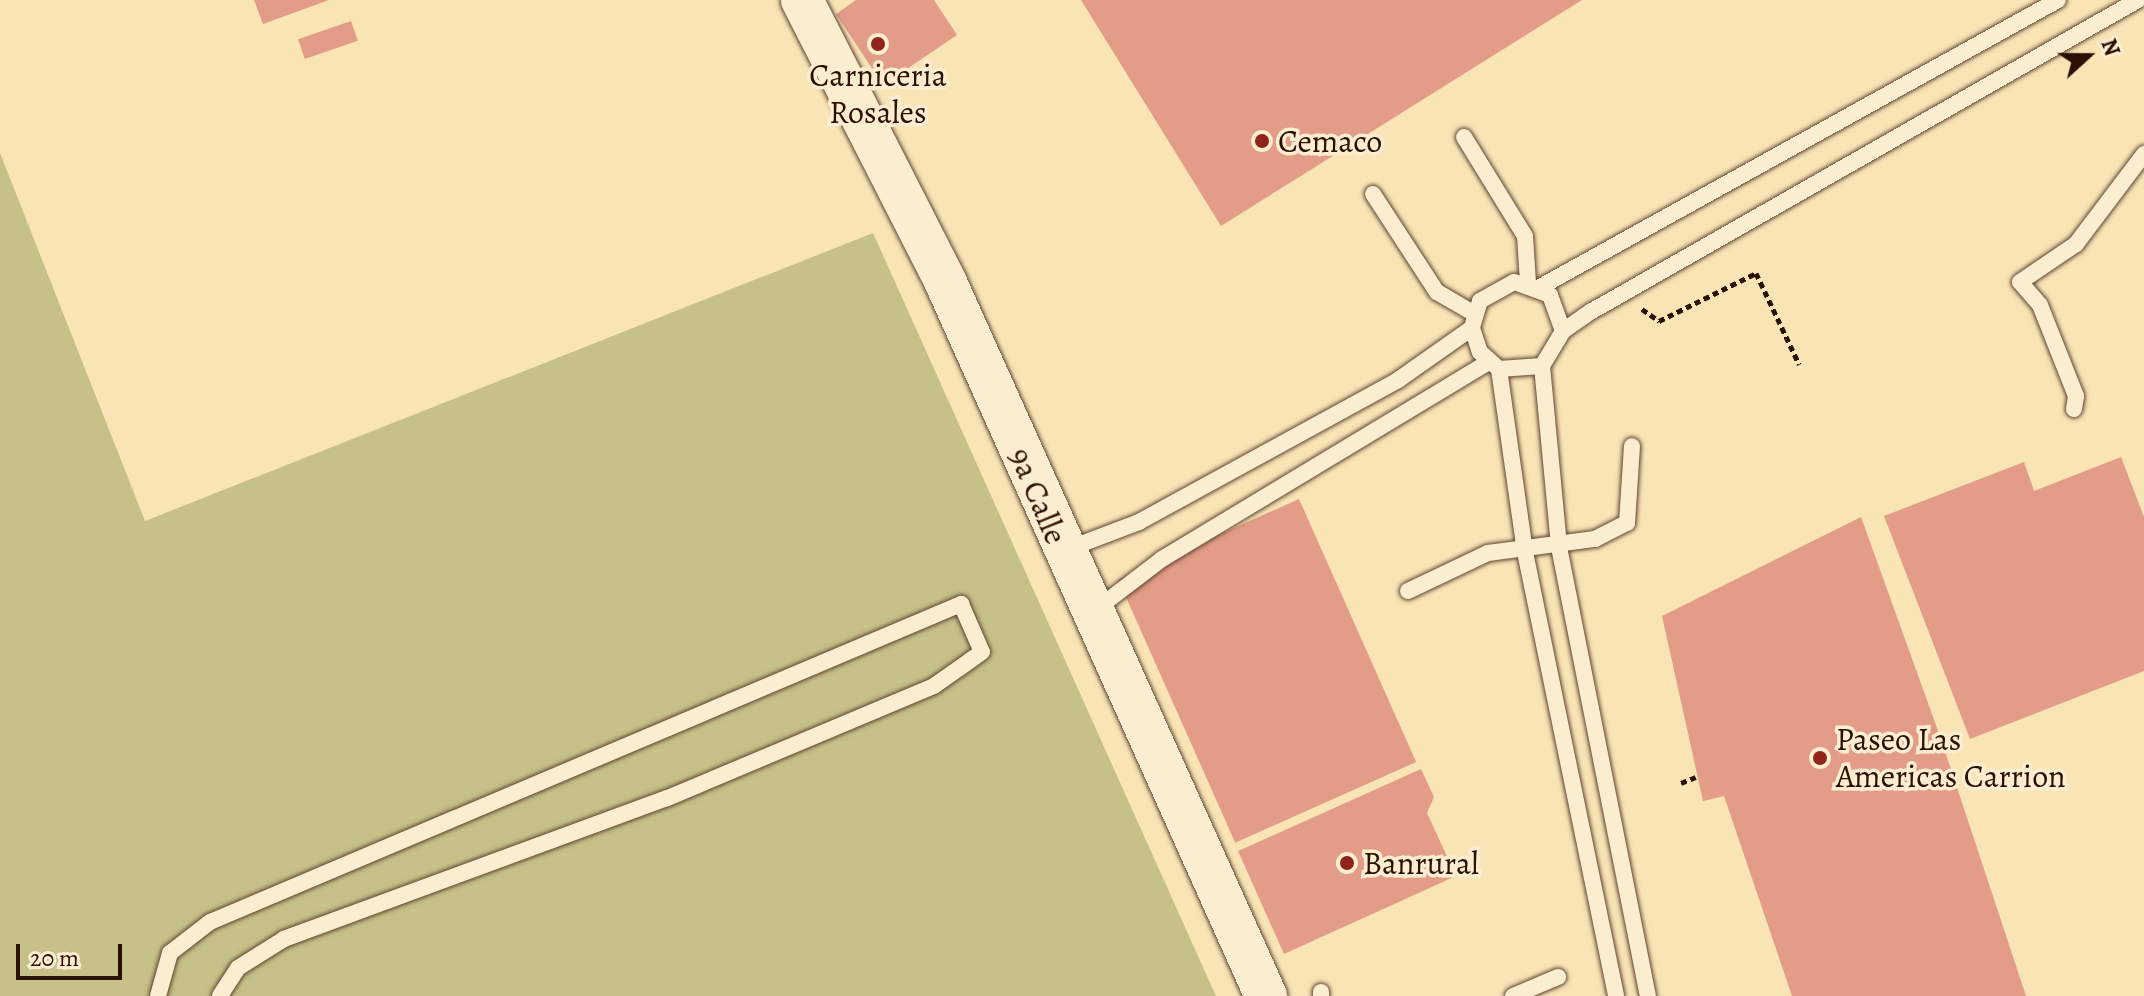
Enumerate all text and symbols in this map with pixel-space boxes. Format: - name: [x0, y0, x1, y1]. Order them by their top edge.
- north arrow: [2048, 16, 2128, 96]
- marker: Carniceria Rosales: [869, 35, 887, 53]
- text: N: [2094, 35, 2127, 60]
- place label: Carniceria Rosales: [809, 57, 947, 132]
- place label: Cemaco: [1278, 122, 1382, 160]
- marker: Cemaco: [1253, 132, 1271, 150]
- street label: 9a Calle: [1001, 442, 1075, 550]
- place label: Paseo Las Americas Carrion: [1836, 721, 2066, 796]
- marker: Paseo Las Americas Carrion: [1811, 749, 1829, 767]
- place label: Banrural: [1363, 844, 1479, 882]
- marker: Banrural: [1338, 854, 1356, 872]
- scale bar: [20, 928, 126, 978]
- text: 20 m: [30, 942, 79, 974]

